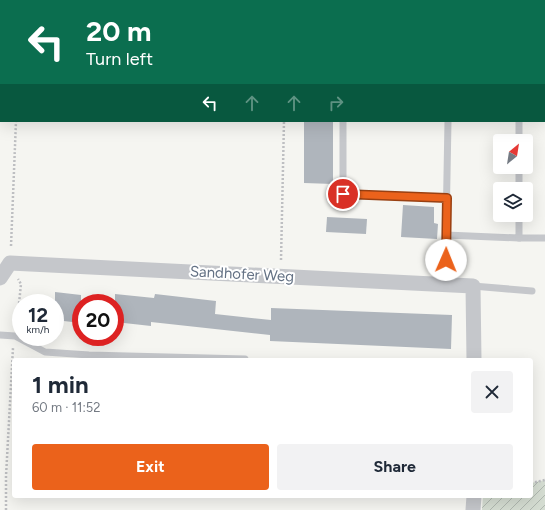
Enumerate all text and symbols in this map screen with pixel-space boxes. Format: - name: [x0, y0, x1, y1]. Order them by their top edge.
- text: 20 m: [86, 14, 151, 48]
- icon: left: [20, 16, 72, 68]
- text: Turn left: [86, 48, 153, 70]
- icon: left: [199, 92, 221, 114]
- icon: ahead: [241, 92, 263, 114]
- icon: ahead: [283, 92, 305, 114]
- icon: right: [325, 92, 347, 114]
- north arrow: [493, 134, 533, 174]
- map controls: [493, 134, 533, 222]
- pin: [326, 177, 360, 211]
- button: layers: [493, 182, 533, 222]
- icon: arrive: [332, 183, 354, 205]
- position arrow: [425, 239, 467, 281]
- street label: Sandhofer Weg: [189, 262, 295, 286]
- speed limit sign: 20: [72, 294, 124, 346]
- text: 12: [28, 303, 48, 327]
- text: km/h: [27, 323, 49, 336]
- text: 1 min: [32, 370, 89, 399]
- button: close: [471, 371, 513, 413]
- text: 60 m · 11:52: [32, 400, 100, 415]
- button: Exit: [32, 444, 269, 490]
- button: Share: [277, 444, 513, 490]

